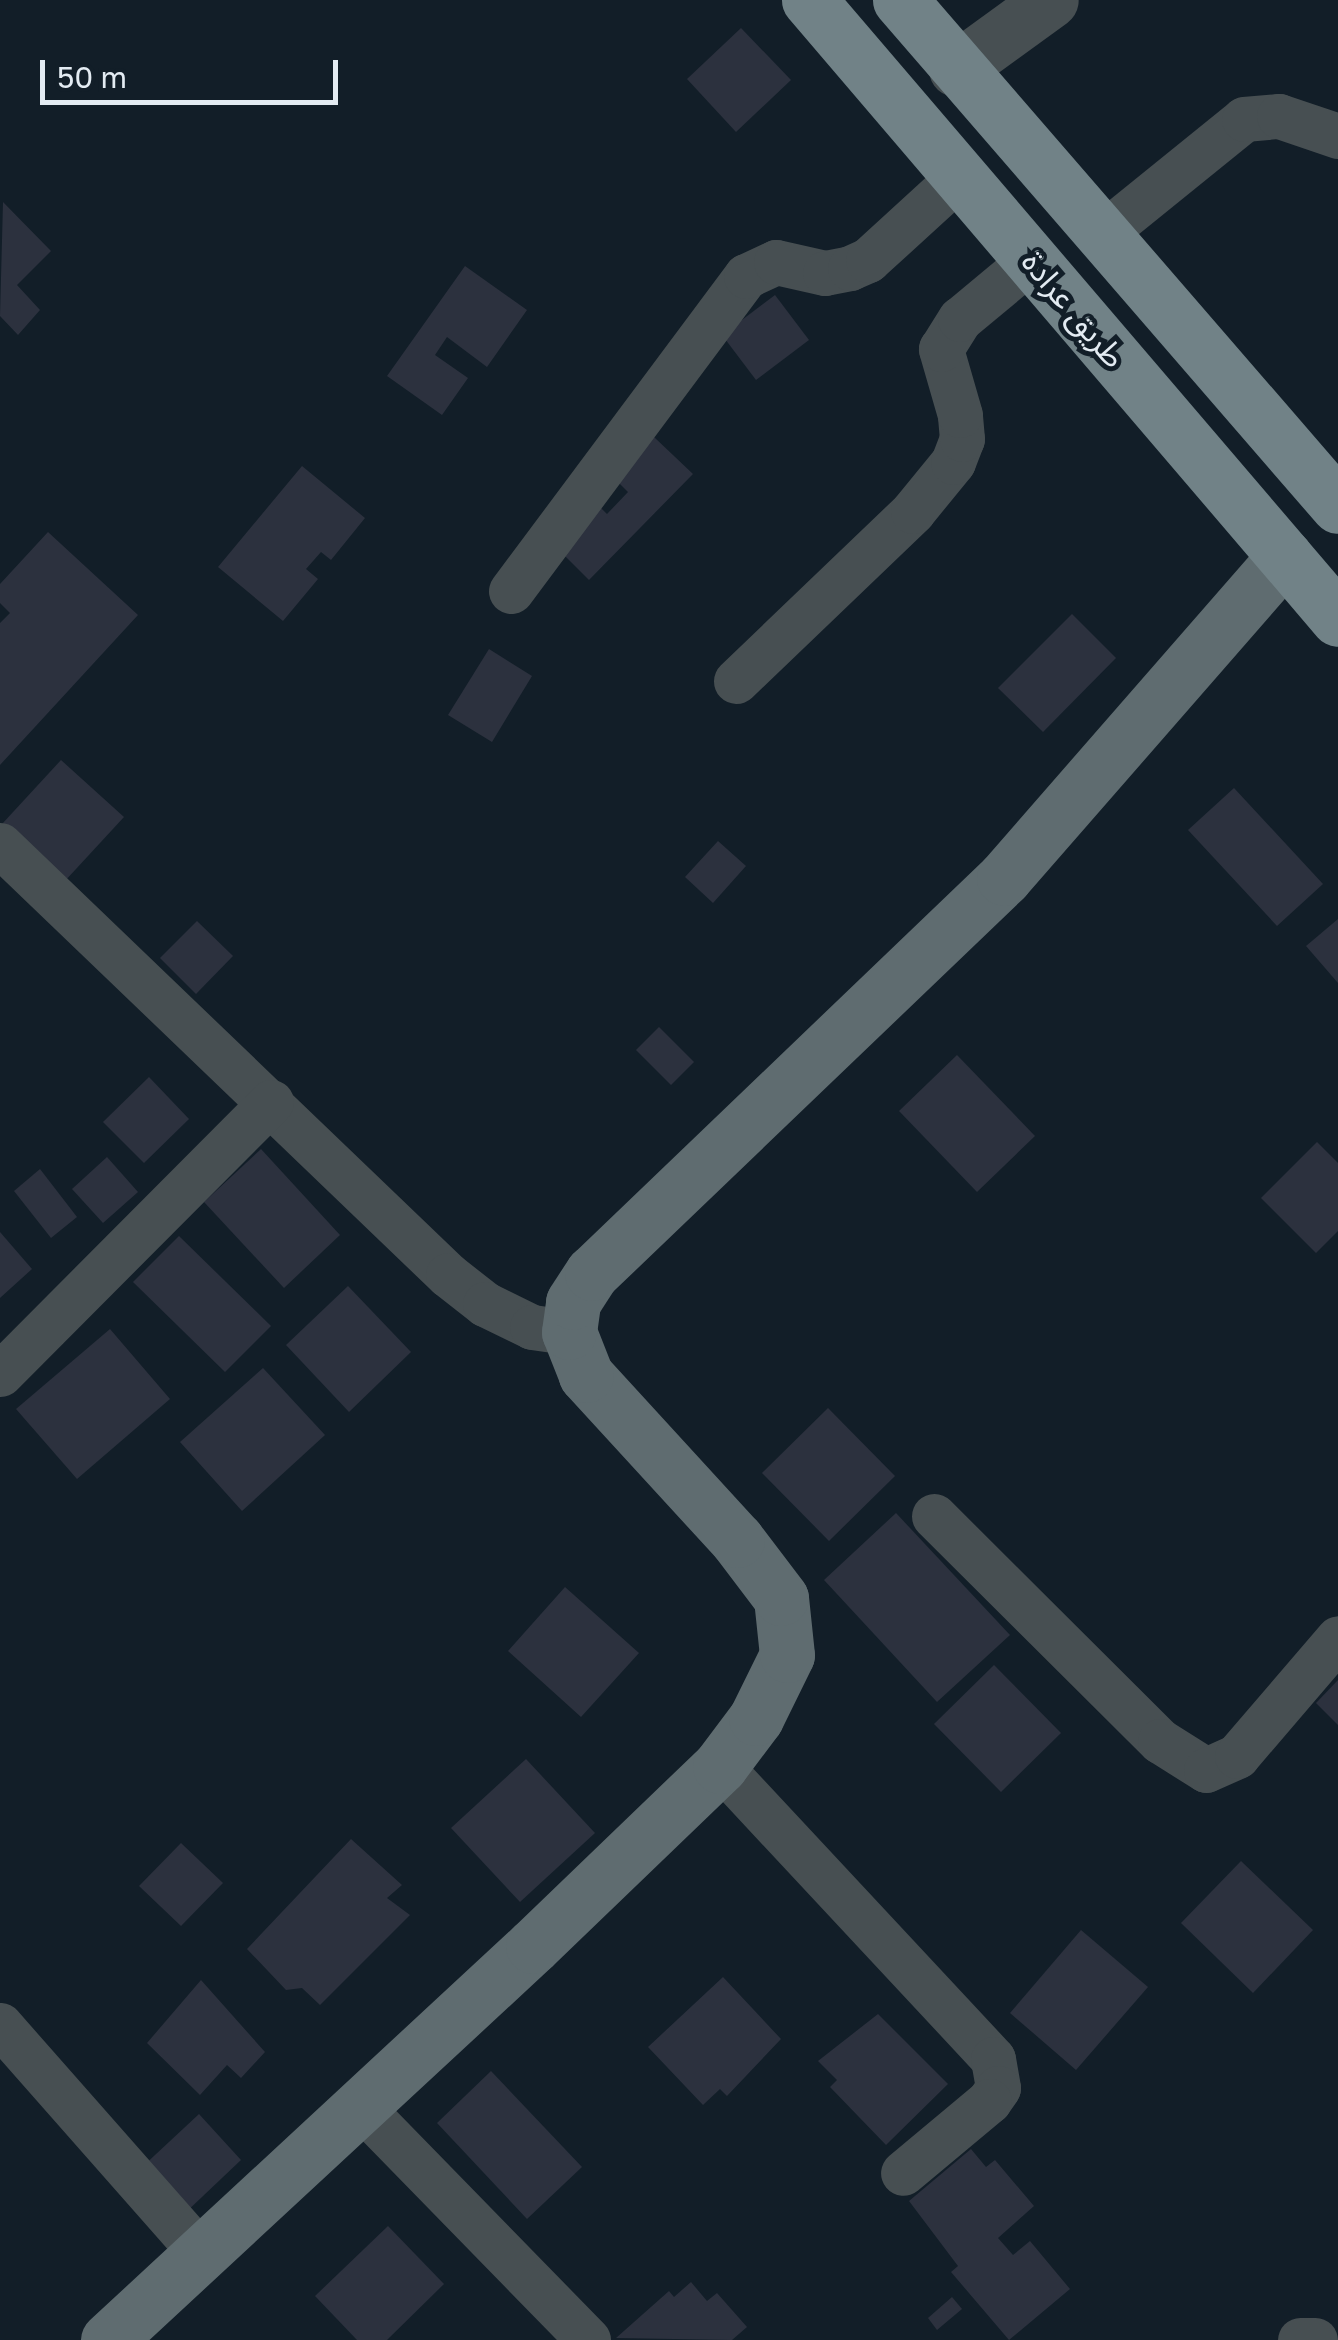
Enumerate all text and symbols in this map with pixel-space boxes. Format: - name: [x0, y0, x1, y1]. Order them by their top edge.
- scale bar: [45, 40, 342, 102]
- text: 50 m: [57, 59, 127, 95]
- street label: طريق عرادة: [1014, 243, 1134, 375]

